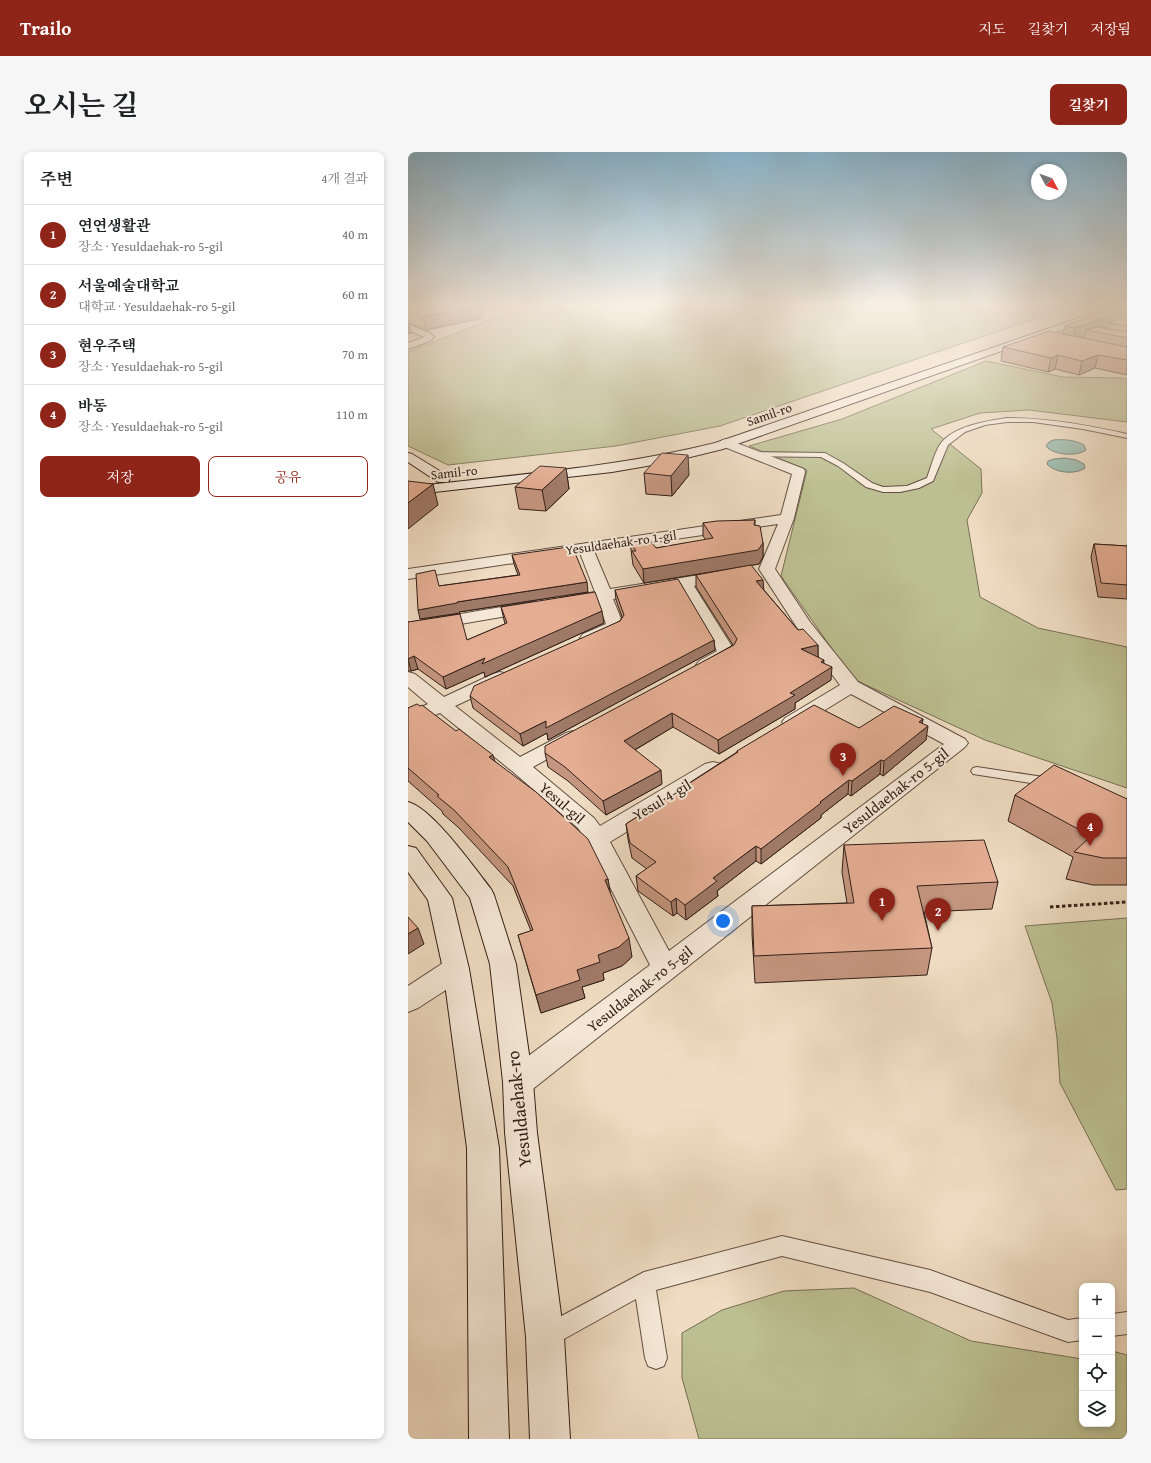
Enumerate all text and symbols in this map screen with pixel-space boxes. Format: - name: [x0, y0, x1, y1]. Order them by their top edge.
- text: Trailo: [20, 14, 71, 42]
- text: 지도: [979, 19, 1006, 39]
- text: 길찾기: [1028, 19, 1068, 39]
- text: 저장됨: [1090, 19, 1131, 39]
- text: 오시는 길: [24, 84, 138, 125]
- button: 길찾기: [1050, 84, 1127, 125]
- north arrow: [1031, 164, 1067, 200]
- text: 주변: [40, 166, 73, 191]
- text: 4개 결과: [321, 169, 368, 188]
- text: 연연생활관: [78, 215, 150, 236]
- text: 1: [50, 225, 56, 244]
- text: 40 m: [342, 225, 368, 244]
- text: 장소 · Yesuldaehak-ro 5-gil: [78, 237, 223, 256]
- text: 서울예술대학교: [78, 275, 179, 296]
- text: 2: [50, 285, 56, 304]
- text: 60 m: [342, 285, 368, 304]
- text: 대학교 · Yesuldaehak-ro 5-gil: [78, 297, 235, 316]
- text: 현우주택: [78, 335, 136, 356]
- text: 3: [50, 345, 56, 364]
- text: 70 m: [342, 345, 368, 364]
- text: 장소 · Yesuldaehak-ro 5-gil: [78, 357, 223, 376]
- text: 바동: [78, 395, 107, 416]
- street label: Samil-ro: [744, 398, 795, 431]
- text: 4: [50, 405, 56, 424]
- text: 110 m: [336, 405, 368, 424]
- text: 장소 · Yesuldaehak-ro 5-gil: [78, 417, 223, 436]
- button: 저장: [40, 456, 200, 497]
- button: 공유: [208, 456, 368, 497]
- street label: Samil-ro: [430, 461, 479, 484]
- street label: Yesuldaehak-ro 1-gil: [564, 525, 678, 560]
- pin: 3: [830, 743, 856, 776]
- street label: Yesuldaehak-ro 5-gil: [838, 743, 953, 839]
- street label: Yesul 4-gil: [628, 774, 695, 825]
- street label: Yesul-gil: [535, 777, 590, 828]
- pin: 4: [1077, 813, 1103, 846]
- pin: 1: [869, 888, 895, 921]
- pin: 2: [925, 898, 951, 931]
- your location: [713, 911, 733, 931]
- street label: Yesuldaehak-ro 5-gil: [582, 941, 697, 1037]
- street label: Yesuldaehak-ro: [499, 1049, 538, 1169]
- map controls: [1079, 1283, 1115, 1427]
- button: +: [1079, 1283, 1115, 1319]
- button: −: [1079, 1319, 1115, 1355]
- button: locate: [1079, 1355, 1115, 1391]
- button: layers: [1079, 1391, 1115, 1427]

